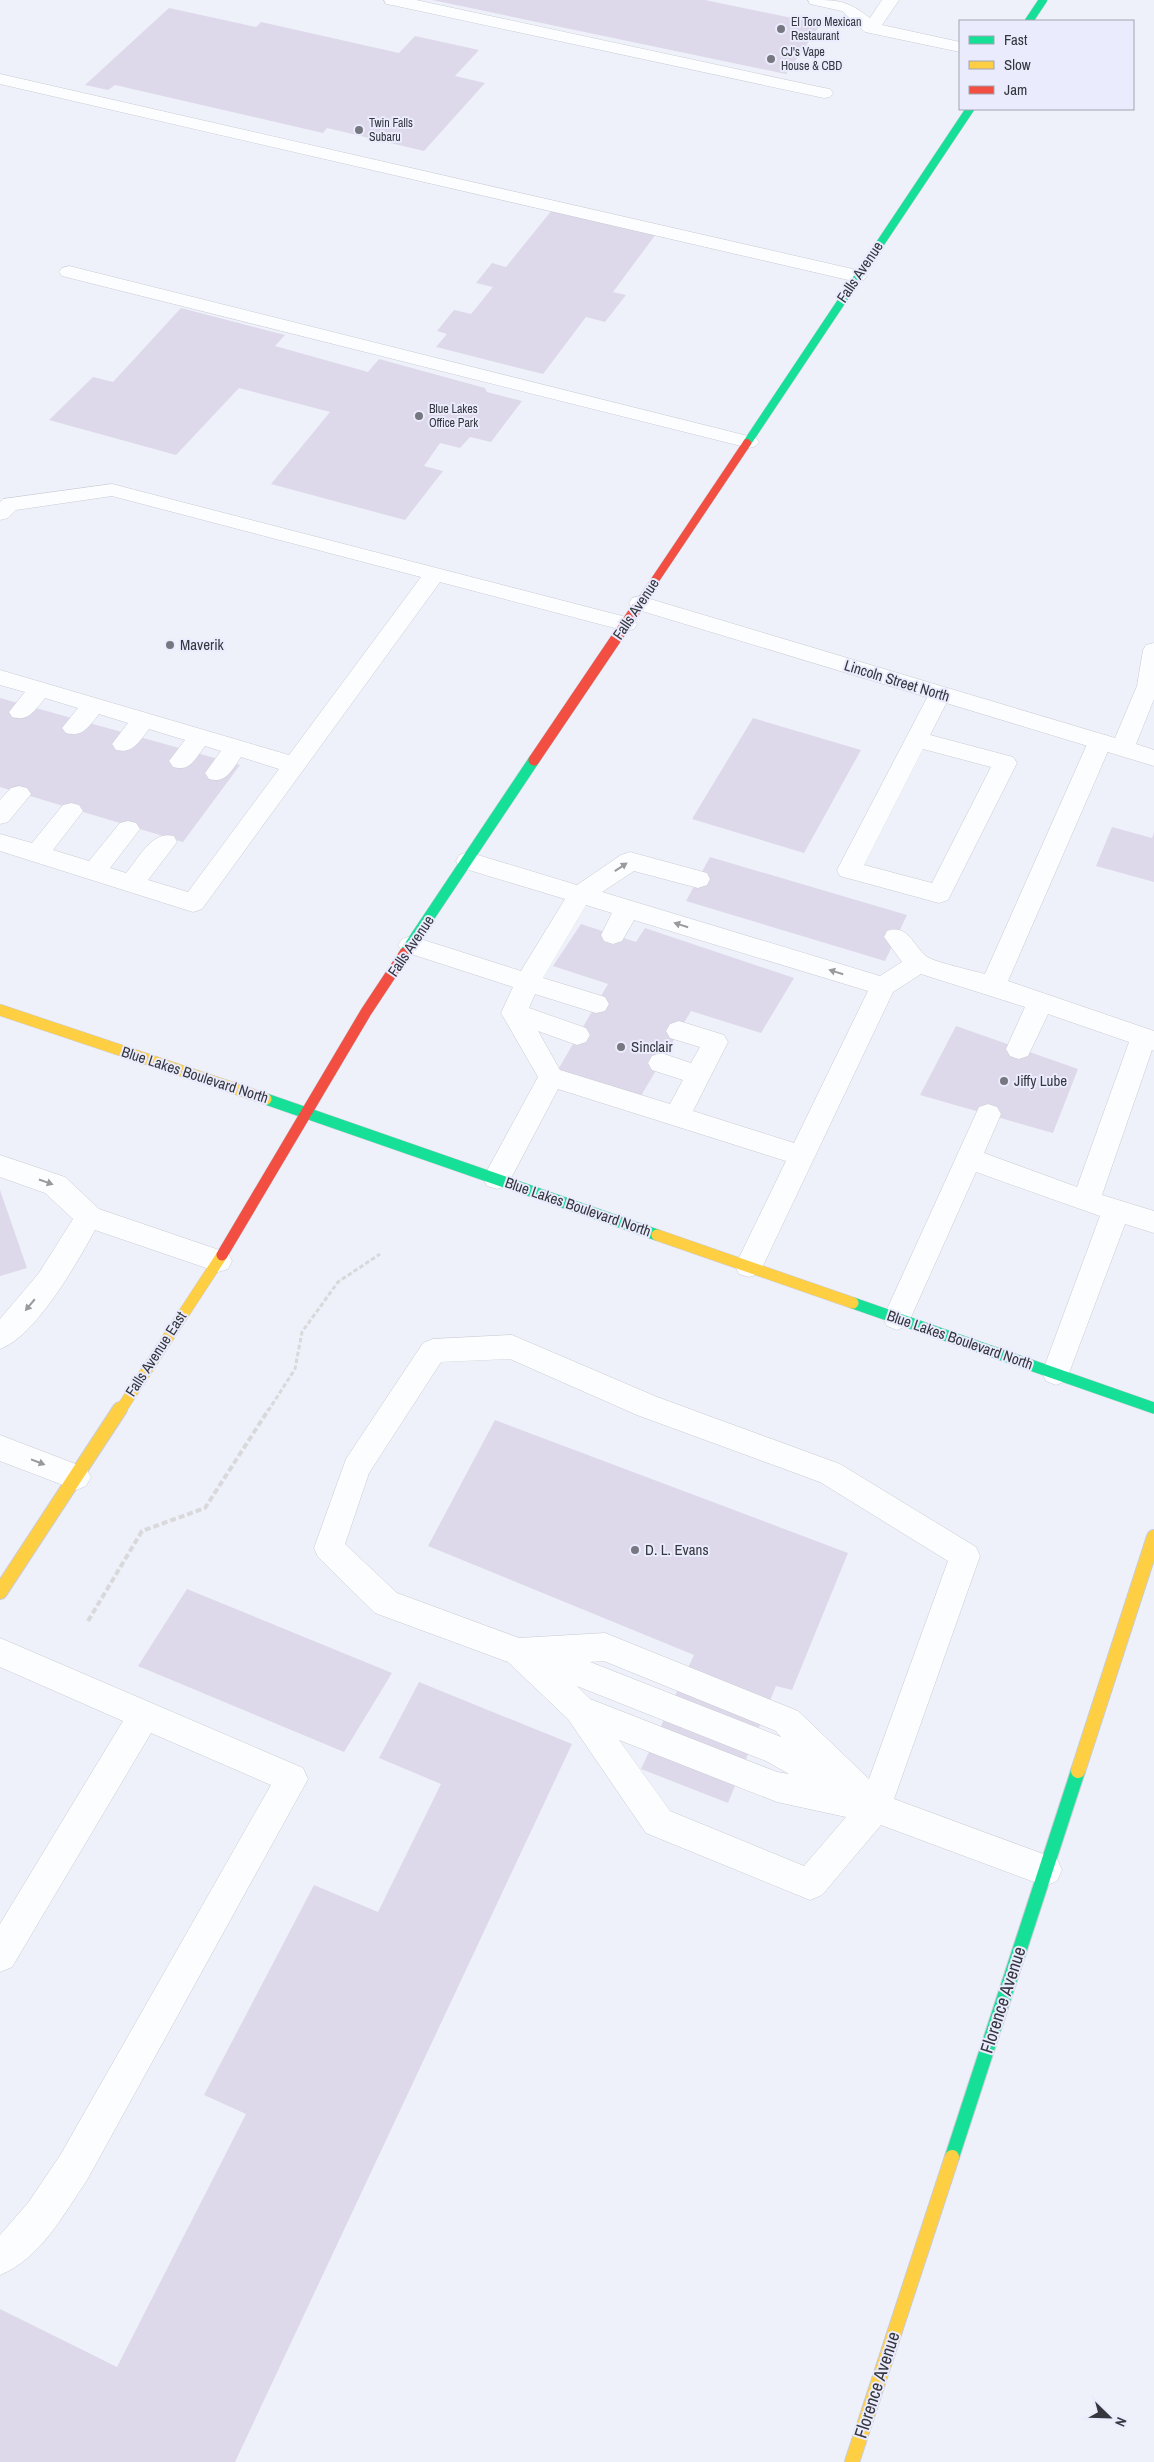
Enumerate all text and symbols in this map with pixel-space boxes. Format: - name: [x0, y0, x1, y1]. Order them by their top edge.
- place label: El Toro Mexican Restaurant: [791, 14, 861, 44]
- legend: [959, 20, 1134, 110]
- marker: El Toro Mexican Restaurant: [775, 23, 787, 35]
- text: Fast: [1004, 29, 1028, 50]
- place label: CJ's Vape House & CBD: [781, 44, 842, 74]
- marker: CJ's Vape House & CBD: [765, 53, 777, 65]
- text: Slow: [1004, 54, 1031, 75]
- text: Jam: [1004, 79, 1027, 100]
- place label: Twin Falls Subaru: [369, 115, 413, 145]
- marker: Twin Falls Subaru: [353, 124, 365, 136]
- street label: Falls Avenue: [831, 237, 888, 306]
- place label: Blue Lakes Office Park: [429, 401, 478, 431]
- marker: Blue Lakes Office Park: [413, 410, 425, 422]
- street label: Falls Avenue: [607, 574, 664, 643]
- place label: Maverik: [180, 634, 225, 655]
- marker: Maverik: [164, 639, 176, 651]
- street label: Lincoln Street North: [842, 654, 953, 707]
- one-way arrow: [614, 862, 627, 872]
- street label: Falls Avenue: [382, 911, 439, 980]
- one-way arrow: [673, 921, 688, 929]
- one-way arrow: [829, 968, 844, 976]
- place label: Sinclair: [631, 1036, 673, 1057]
- street label: Blue Lakes Boulevard North: [119, 1041, 271, 1108]
- marker: Sinclair: [615, 1041, 627, 1053]
- place label: Jiffy Lube: [1014, 1070, 1067, 1091]
- marker: Jiffy Lube: [998, 1075, 1010, 1087]
- street label: Blue Lakes Boulevard North: [502, 1172, 654, 1241]
- one-way arrow: [39, 1178, 54, 1186]
- one-way arrow: [25, 1298, 36, 1311]
- street label: Blue Lakes Boulevard North: [884, 1305, 1036, 1374]
- street label: Falls Avenue East: [120, 1307, 191, 1400]
- one-way arrow: [31, 1458, 46, 1466]
- place label: D. L. Evans: [645, 1539, 709, 1560]
- marker: D. L. Evans: [629, 1544, 641, 1556]
- street label: Florence Avenue: [974, 1943, 1031, 2056]
- street label: Florence Avenue: [848, 2328, 905, 2441]
- north arrow: [1084, 2392, 1134, 2442]
- text: N: [1111, 2415, 1131, 2429]

